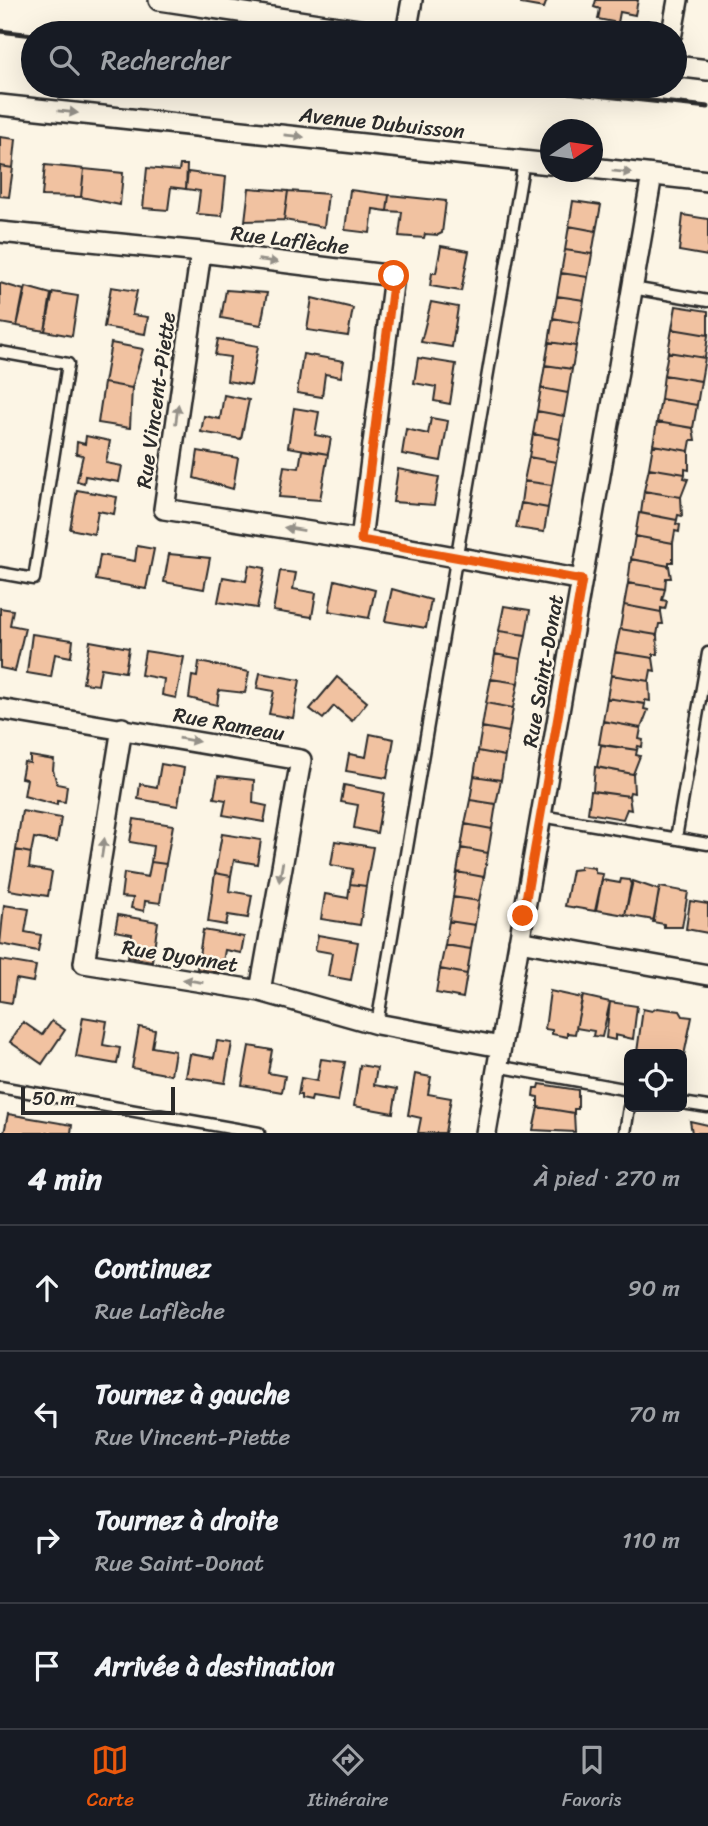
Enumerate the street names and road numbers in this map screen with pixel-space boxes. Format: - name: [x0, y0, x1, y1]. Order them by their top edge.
- street label: Avenue Dubuisson: [296, 95, 467, 151]
- street label: Rue Laflèche: [229, 214, 351, 266]
- street label: Rue Vincent-Piette: [125, 309, 187, 491]
- street label: Rue Saint-Donat: [511, 592, 575, 750]
- street label: Rue Rameau: [170, 696, 288, 752]
- street label: Rue Dyonnet: [119, 928, 241, 984]

